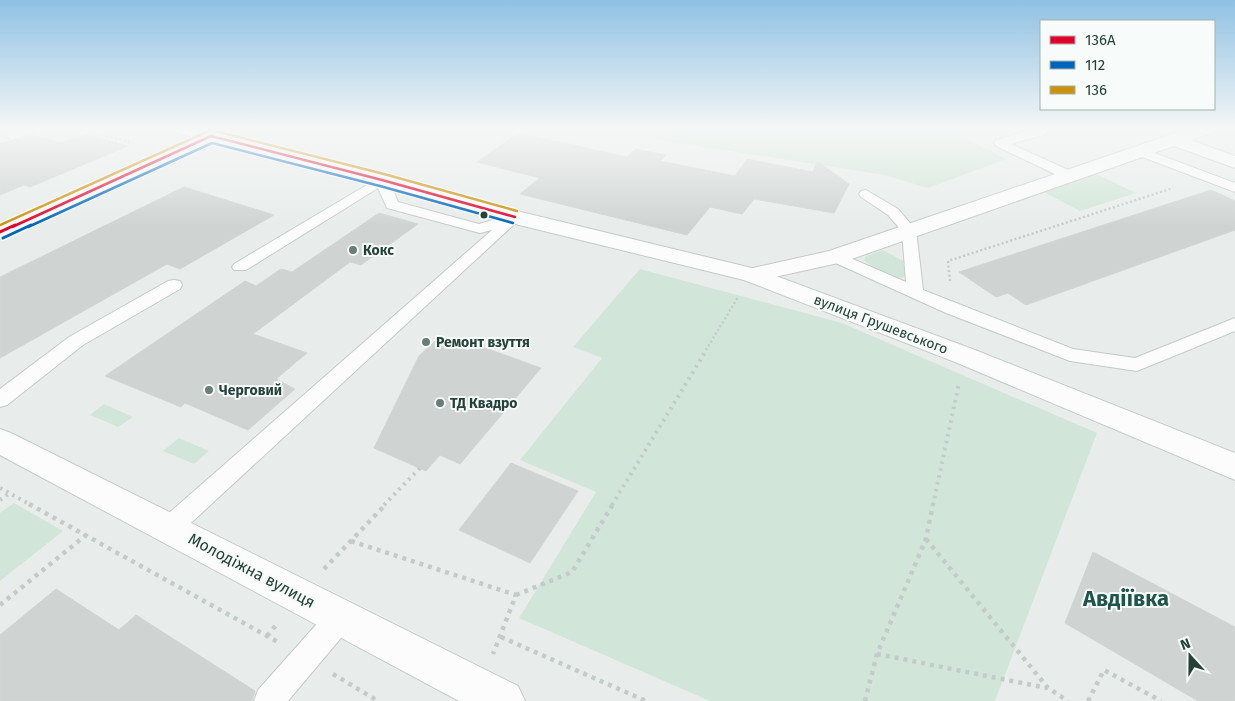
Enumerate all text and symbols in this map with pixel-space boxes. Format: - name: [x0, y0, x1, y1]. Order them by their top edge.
- legend: [1040, 20, 1215, 110]
- text: 136А: [1085, 31, 1116, 49]
- text: 112: [1085, 56, 1105, 74]
- text: 136: [1085, 81, 1107, 99]
- unlabelled marker: [479, 210, 489, 220]
- place label: Кокс: [363, 242, 394, 259]
- marker: Кокс: [347, 244, 359, 256]
- street label: вулиця Грушевського: [811, 291, 950, 358]
- place label: Ремонт взуття: [436, 334, 530, 351]
- marker: Ремонт взуття: [420, 336, 432, 348]
- place label: Черговий: [219, 382, 282, 399]
- marker: Черговий: [203, 384, 215, 396]
- place label: ТД Квадро: [450, 395, 517, 412]
- marker: ТД Квадро: [434, 397, 446, 409]
- street label: Молодіжна вулиця: [185, 529, 318, 612]
- district label: Авдіївка: [1082, 585, 1169, 612]
- north arrow: [1165, 631, 1215, 681]
- text: N: [1178, 635, 1193, 654]

